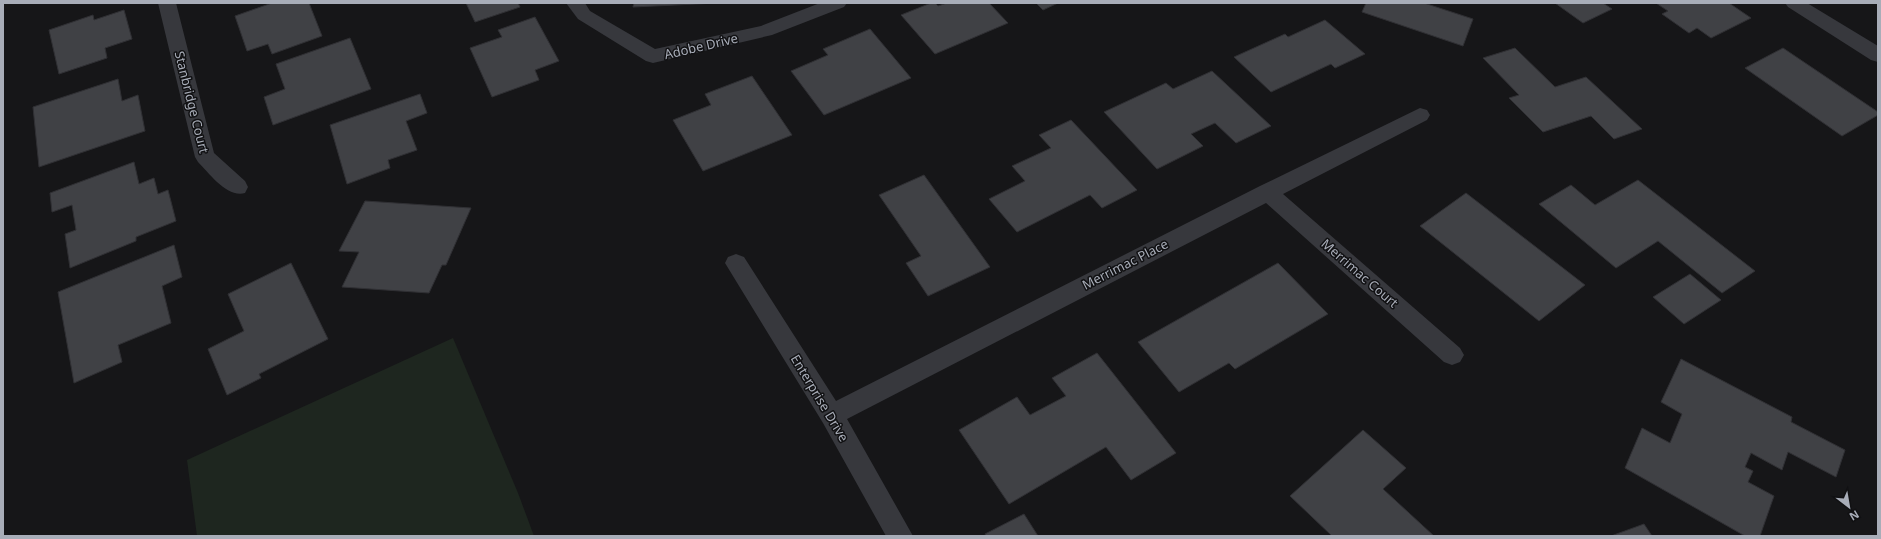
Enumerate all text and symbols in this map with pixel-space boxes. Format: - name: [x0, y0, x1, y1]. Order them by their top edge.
- street label: Adobe Drive: [662, 29, 740, 63]
- street label: Stanbridge Court: [171, 49, 213, 155]
- street label: Merrimac Place: [1079, 235, 1171, 293]
- street label: Merrimac Court: [1318, 235, 1403, 312]
- street label: Enterprise Drive: [787, 351, 853, 445]
- north arrow: [1829, 487, 1869, 527]
- text: N: [1847, 507, 1862, 525]

